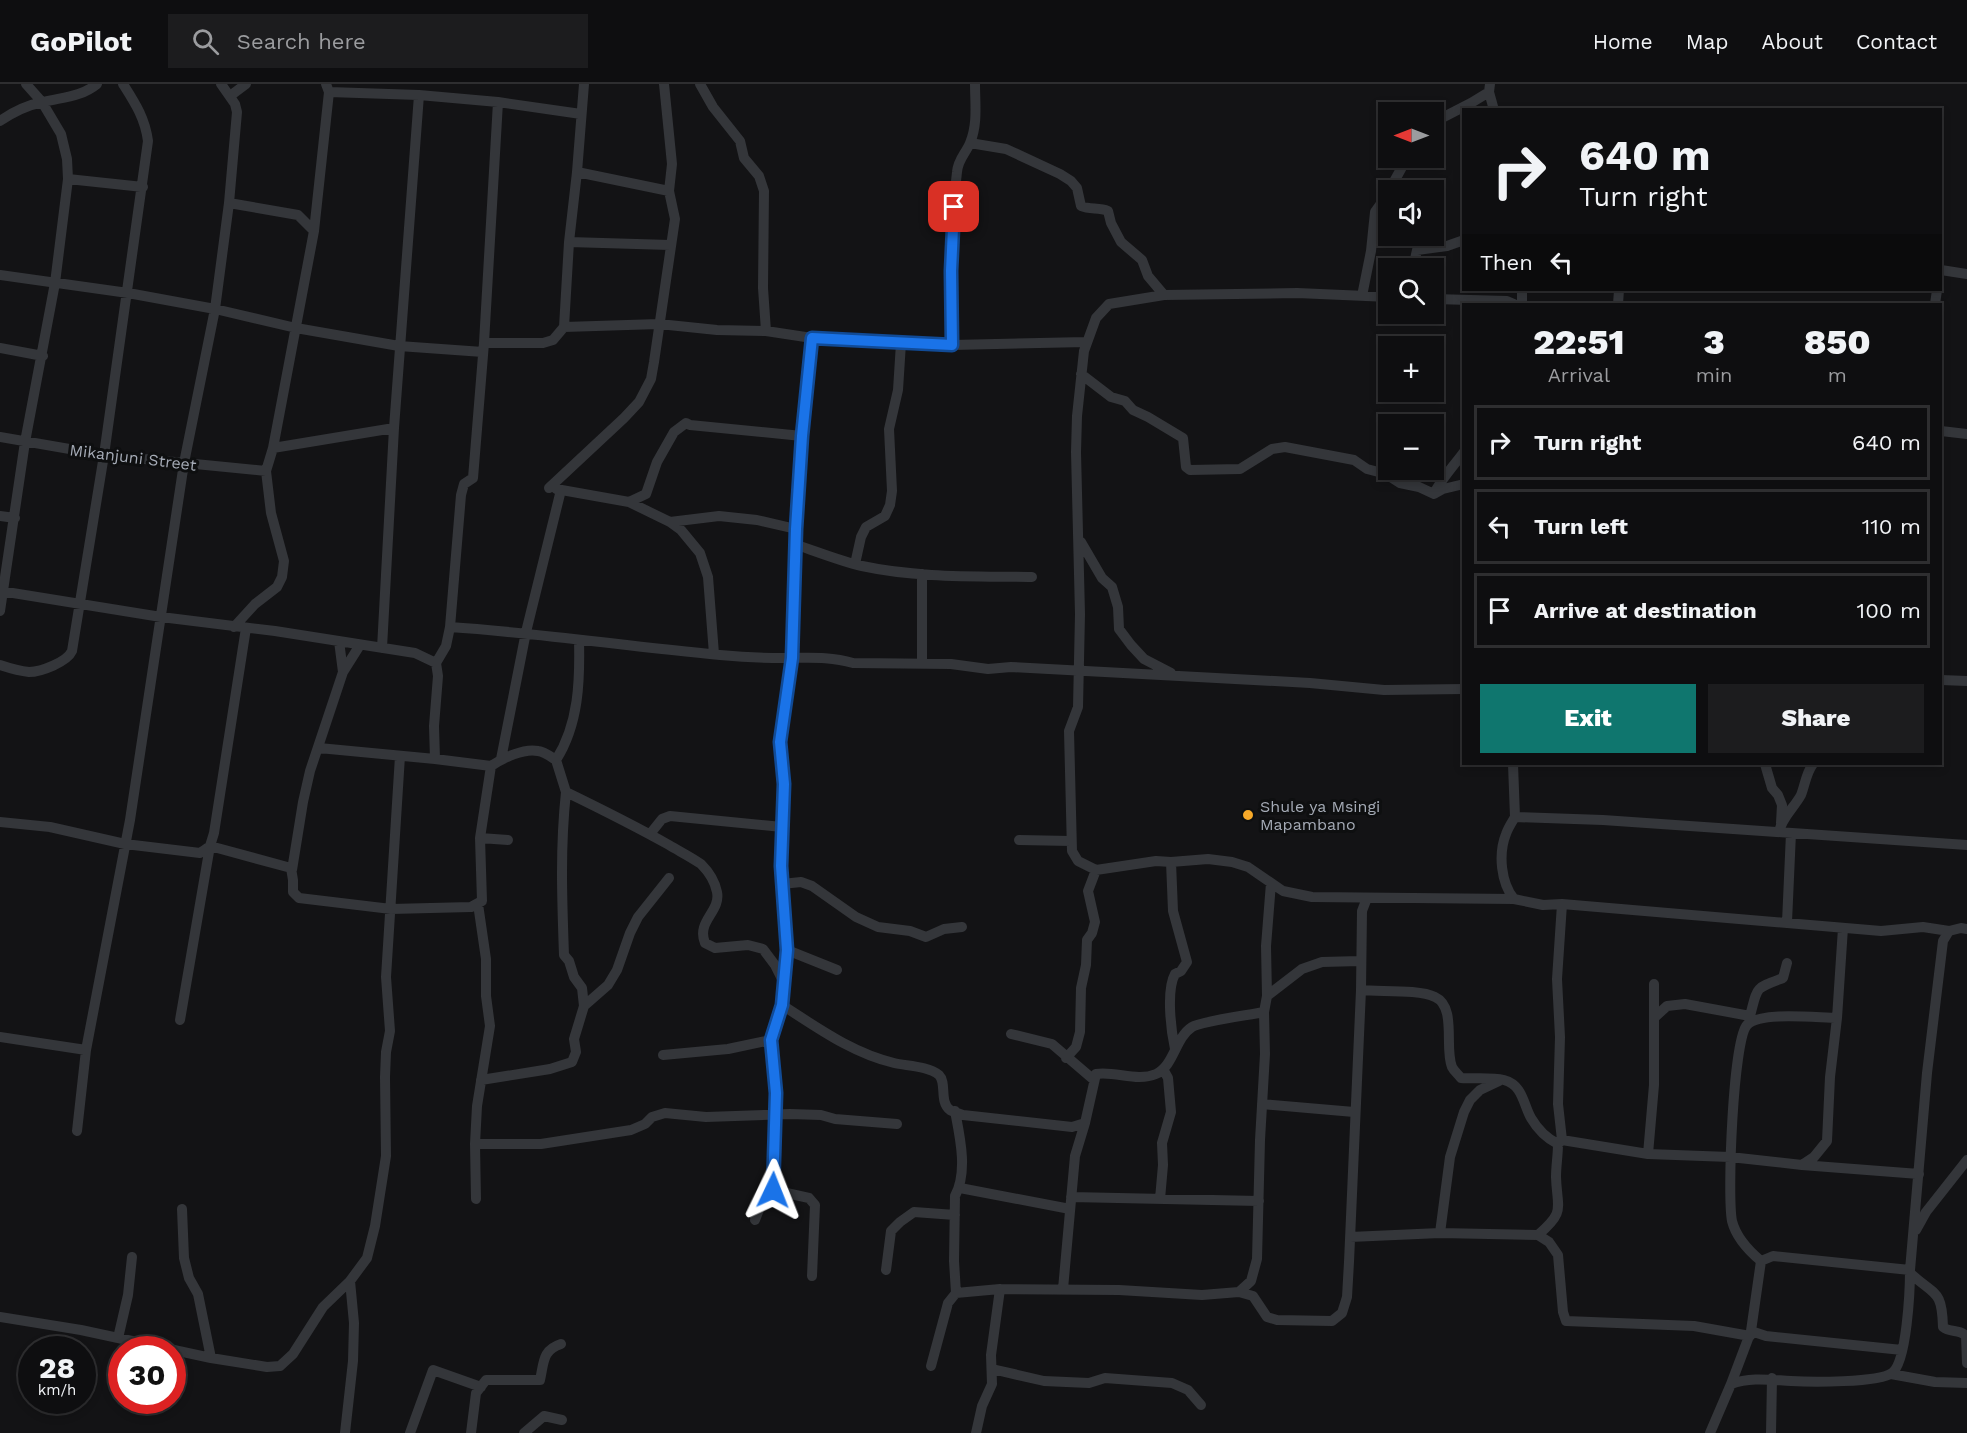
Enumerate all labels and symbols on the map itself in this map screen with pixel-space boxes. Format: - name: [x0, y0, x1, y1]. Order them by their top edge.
- north arrow: [1378, 102, 1444, 168]
- pin: [928, 181, 979, 232]
- street label: Mikanjuni Street: [68, 440, 198, 475]
- place label: Shule ya Msingi Mapambano: [1260, 797, 1380, 834]
- marker: Shule ya Msingi Mapambano: [1241, 808, 1255, 822]
- position arrow: [741, 1158, 805, 1222]
- speed limit sign: 30: [108, 1336, 186, 1414]

